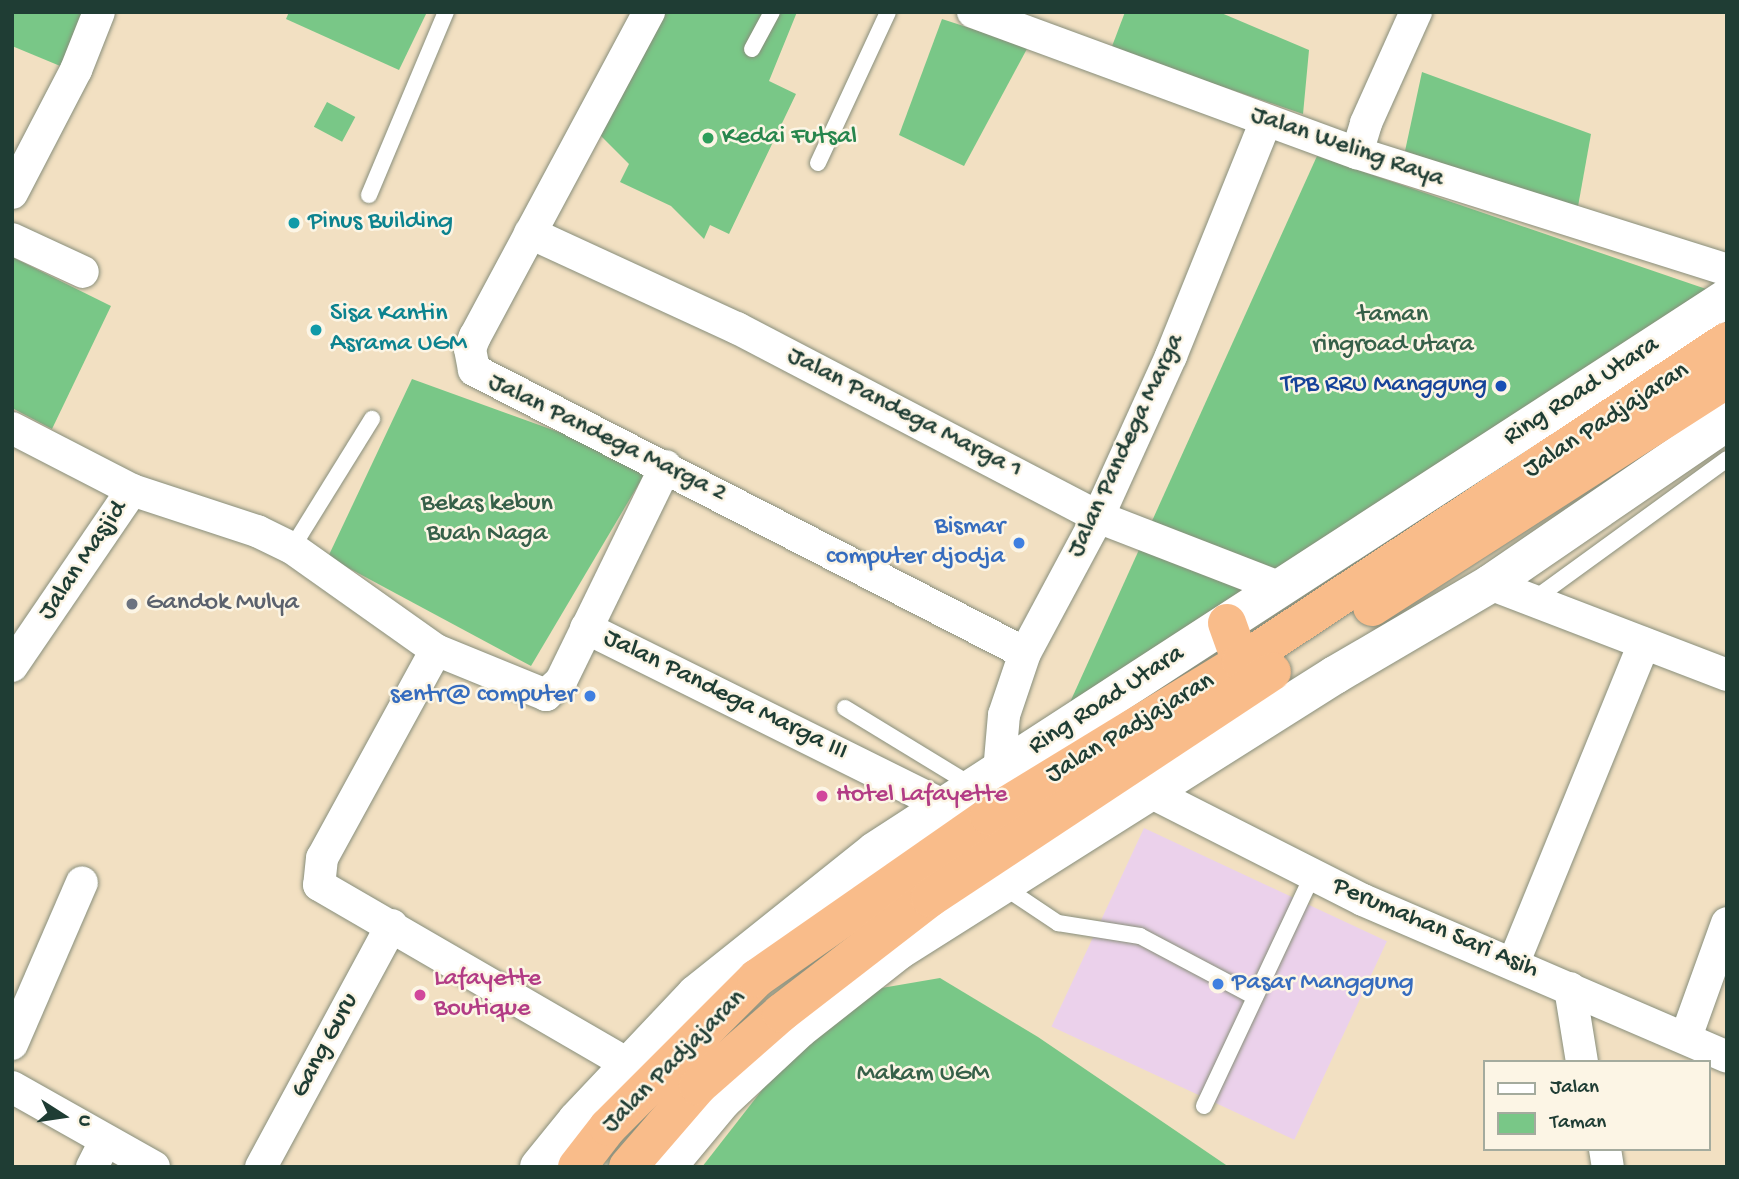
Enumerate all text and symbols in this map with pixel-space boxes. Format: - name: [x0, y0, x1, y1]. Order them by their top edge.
- street label: Jalan Weling Raya: [1246, 100, 1448, 196]
- place label: Kedai Futsal: [722, 122, 857, 154]
- marker: Kedai Futsal: [700, 130, 716, 146]
- place label: Pinus Building: [308, 207, 453, 239]
- marker: Pinus Building: [286, 215, 302, 231]
- place label: Sisa Kantin Asrama UGM: [330, 299, 467, 360]
- park label: taman ringroad utara: [1312, 300, 1474, 362]
- marker: Sisa Kantin Asrama UGM: [308, 322, 324, 338]
- street label: Jalan Pandega Marga: [1062, 329, 1192, 563]
- street label: Ring Road Utara: [1498, 330, 1666, 454]
- street label: Jalan Pandega Marga 1: [781, 341, 1027, 487]
- street label: Jalan Padjajaran: [1518, 356, 1696, 486]
- street label: Jalan Pandega Marga 2: [482, 368, 732, 510]
- place label: TPB RRU Manggung: [1281, 370, 1487, 402]
- marker: TPB RRU Manggung: [1493, 378, 1509, 394]
- park label: Bekas kebun Buah Naga: [421, 489, 553, 550]
- street label: Jalan Masjid: [33, 495, 135, 627]
- place label: Bismar computer djodja: [826, 512, 1005, 574]
- marker: Bismar computer djodja: [1011, 535, 1027, 551]
- place label: Gandok Mulya: [146, 588, 299, 620]
- marker: Gandok Mulya: [124, 596, 140, 612]
- street label: Jalan Pandega Marga III: [598, 623, 852, 769]
- street label: Ring Road Utara: [1023, 639, 1191, 763]
- street label: Jalan Padjajaran: [1041, 666, 1221, 792]
- place label: sentr@ computer: [390, 680, 576, 712]
- marker: sentr@ computer: [582, 688, 598, 704]
- place label: Hotel Lafayette: [836, 780, 1007, 812]
- marker: Hotel Lafayette: [814, 788, 830, 804]
- street label: Perumahan Sari Asih: [1327, 871, 1543, 987]
- place label: Lafayette Boutique: [434, 964, 541, 1026]
- place label: Pasar Manggung: [1232, 968, 1414, 1000]
- marker: Pasar Manggung: [1210, 976, 1226, 992]
- street label: Jalan Padjajaran: [596, 983, 754, 1141]
- marker: Lafayette Boutique: [412, 987, 428, 1003]
- street label: Gang Guru: [285, 988, 367, 1104]
- park label: Makam UGM: [857, 1059, 989, 1091]
- legend: [1484, 1060, 1711, 1151]
- text: Jalan: [1550, 1076, 1599, 1101]
- north arrow: [28, 1081, 98, 1151]
- text: Taman: [1550, 1111, 1606, 1136]
- text: U: [72, 1113, 96, 1128]

